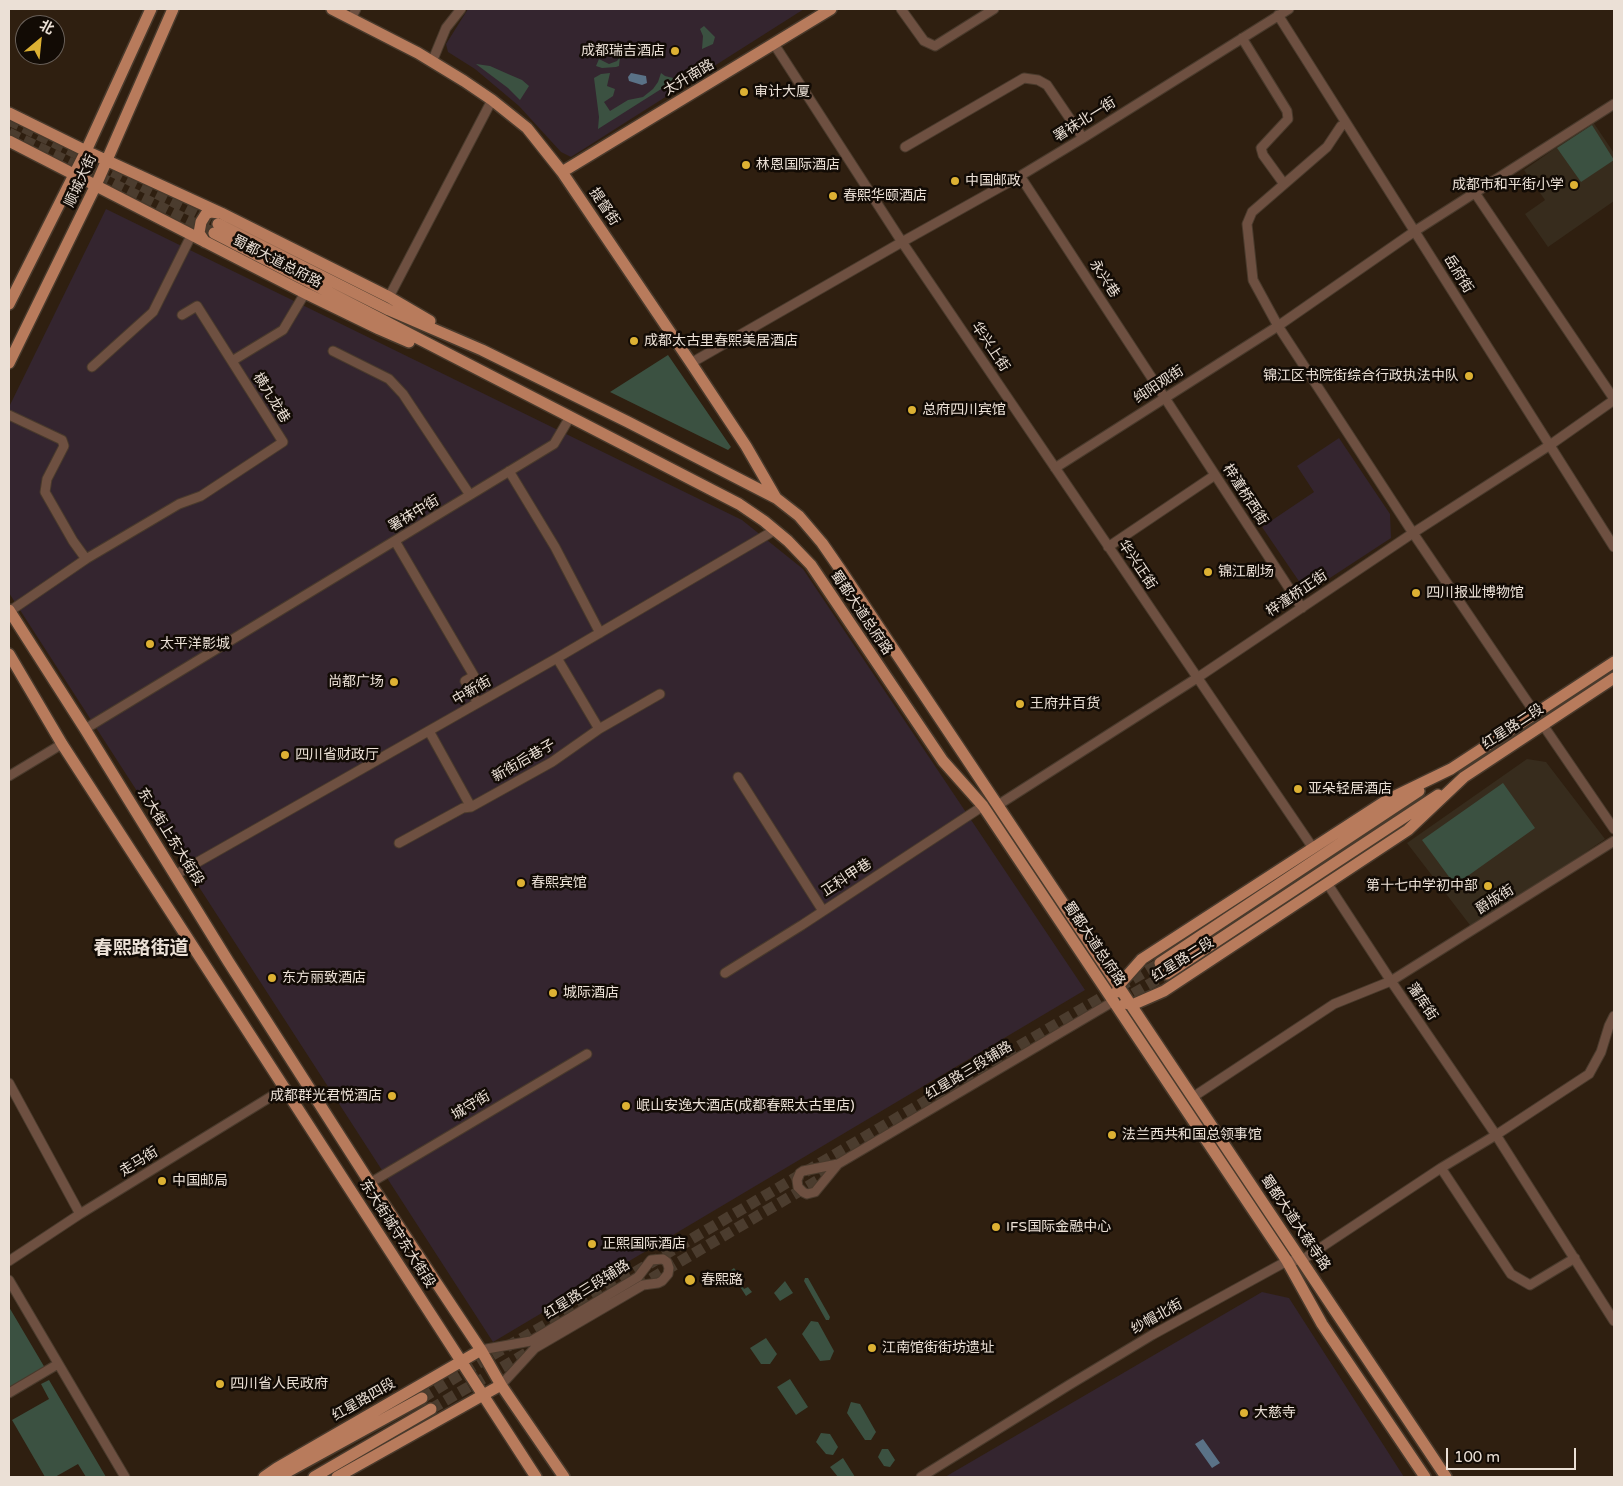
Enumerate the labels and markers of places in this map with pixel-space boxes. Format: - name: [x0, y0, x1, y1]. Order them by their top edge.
- place label: 成都瑞吉酒店: [581, 43, 665, 59]
- marker: 成都瑞吉酒店: [669, 45, 681, 57]
- place label: 审计大厦: [754, 84, 810, 100]
- marker: 审计大厦: [738, 86, 750, 98]
- place label: 林恩国际酒店: [756, 157, 840, 173]
- marker: 林恩国际酒店: [740, 159, 752, 171]
- place label: 中国邮政: [965, 173, 1021, 189]
- marker: 中国邮政: [949, 175, 961, 187]
- place label: 成都市和平街小学: [1452, 177, 1564, 193]
- marker: 成都市和平街小学: [1568, 179, 1580, 191]
- place label: 春熙华颐酒店: [843, 188, 927, 204]
- marker: 春熙华颐酒店: [827, 190, 839, 202]
- place label: 成都太古里春熙美居酒店: [644, 333, 798, 349]
- marker: 成都太古里春熙美居酒店: [628, 335, 640, 347]
- place label: 锦江区书院街综合行政执法中队: [1263, 368, 1459, 384]
- marker: 锦江区书院街综合行政执法中队: [1463, 370, 1475, 382]
- place label: 总府四川宾馆: [922, 402, 1006, 418]
- marker: 总府四川宾馆: [906, 404, 918, 416]
- place label: 锦江剧场: [1218, 564, 1274, 580]
- marker: 锦江剧场: [1202, 566, 1214, 578]
- place label: 四川报业博物馆: [1426, 585, 1524, 601]
- marker: 四川报业博物馆: [1410, 587, 1422, 599]
- place label: 太平洋影城: [160, 636, 230, 652]
- marker: 太平洋影城: [144, 638, 156, 650]
- place label: 尚都广场: [328, 674, 384, 690]
- marker: 尚都广场: [388, 676, 400, 688]
- place label: 王府井百货: [1030, 696, 1100, 712]
- marker: 王府井百货: [1014, 698, 1026, 710]
- place label: 四川省财政厅: [295, 747, 379, 763]
- marker: 四川省财政厅: [279, 749, 291, 761]
- place label: 亚朵轻居酒店: [1308, 781, 1392, 797]
- marker: 亚朵轻居酒店: [1292, 783, 1304, 795]
- place label: 春熙宾馆: [531, 875, 587, 891]
- marker: 春熙宾馆: [515, 877, 527, 889]
- place label: 第十七中学初中部: [1366, 878, 1478, 894]
- marker: 第十七中学初中部: [1482, 880, 1494, 892]
- place label: 东方丽致酒店: [282, 970, 366, 986]
- marker: 东方丽致酒店: [266, 972, 278, 984]
- place label: 城际酒店: [563, 985, 619, 1001]
- marker: 城际酒店: [547, 987, 559, 999]
- place label: 成都群光君悦酒店: [270, 1088, 382, 1104]
- marker: 成都群光君悦酒店: [386, 1090, 398, 1102]
- place label: 岷山安逸大酒店(成都春熙太古里店): [636, 1098, 855, 1114]
- marker: 岷山安逸大酒店(成都春熙太古里店): [620, 1100, 632, 1112]
- place label: 法兰西共和国总领事馆: [1122, 1127, 1262, 1143]
- marker: 法兰西共和国总领事馆: [1106, 1129, 1118, 1141]
- place label: 中国邮局: [172, 1173, 228, 1189]
- marker: 中国邮局: [156, 1175, 168, 1187]
- place label: IFS国际金融中心: [1006, 1219, 1111, 1235]
- marker: IFS国际金融中心: [990, 1221, 1002, 1233]
- place label: 正熙国际酒店: [602, 1236, 686, 1252]
- marker: 正熙国际酒店: [586, 1238, 598, 1250]
- place label: 春熙路: [701, 1272, 743, 1288]
- marker: 春熙路: [683, 1273, 697, 1287]
- place label: 江南馆街街坊遗址: [882, 1340, 994, 1356]
- marker: 江南馆街街坊遗址: [866, 1342, 878, 1354]
- place label: 四川省人民政府: [230, 1376, 328, 1392]
- marker: 四川省人民政府: [214, 1378, 226, 1390]
- place label: 大慈寺: [1254, 1405, 1296, 1421]
- marker: 大慈寺: [1238, 1407, 1250, 1419]

